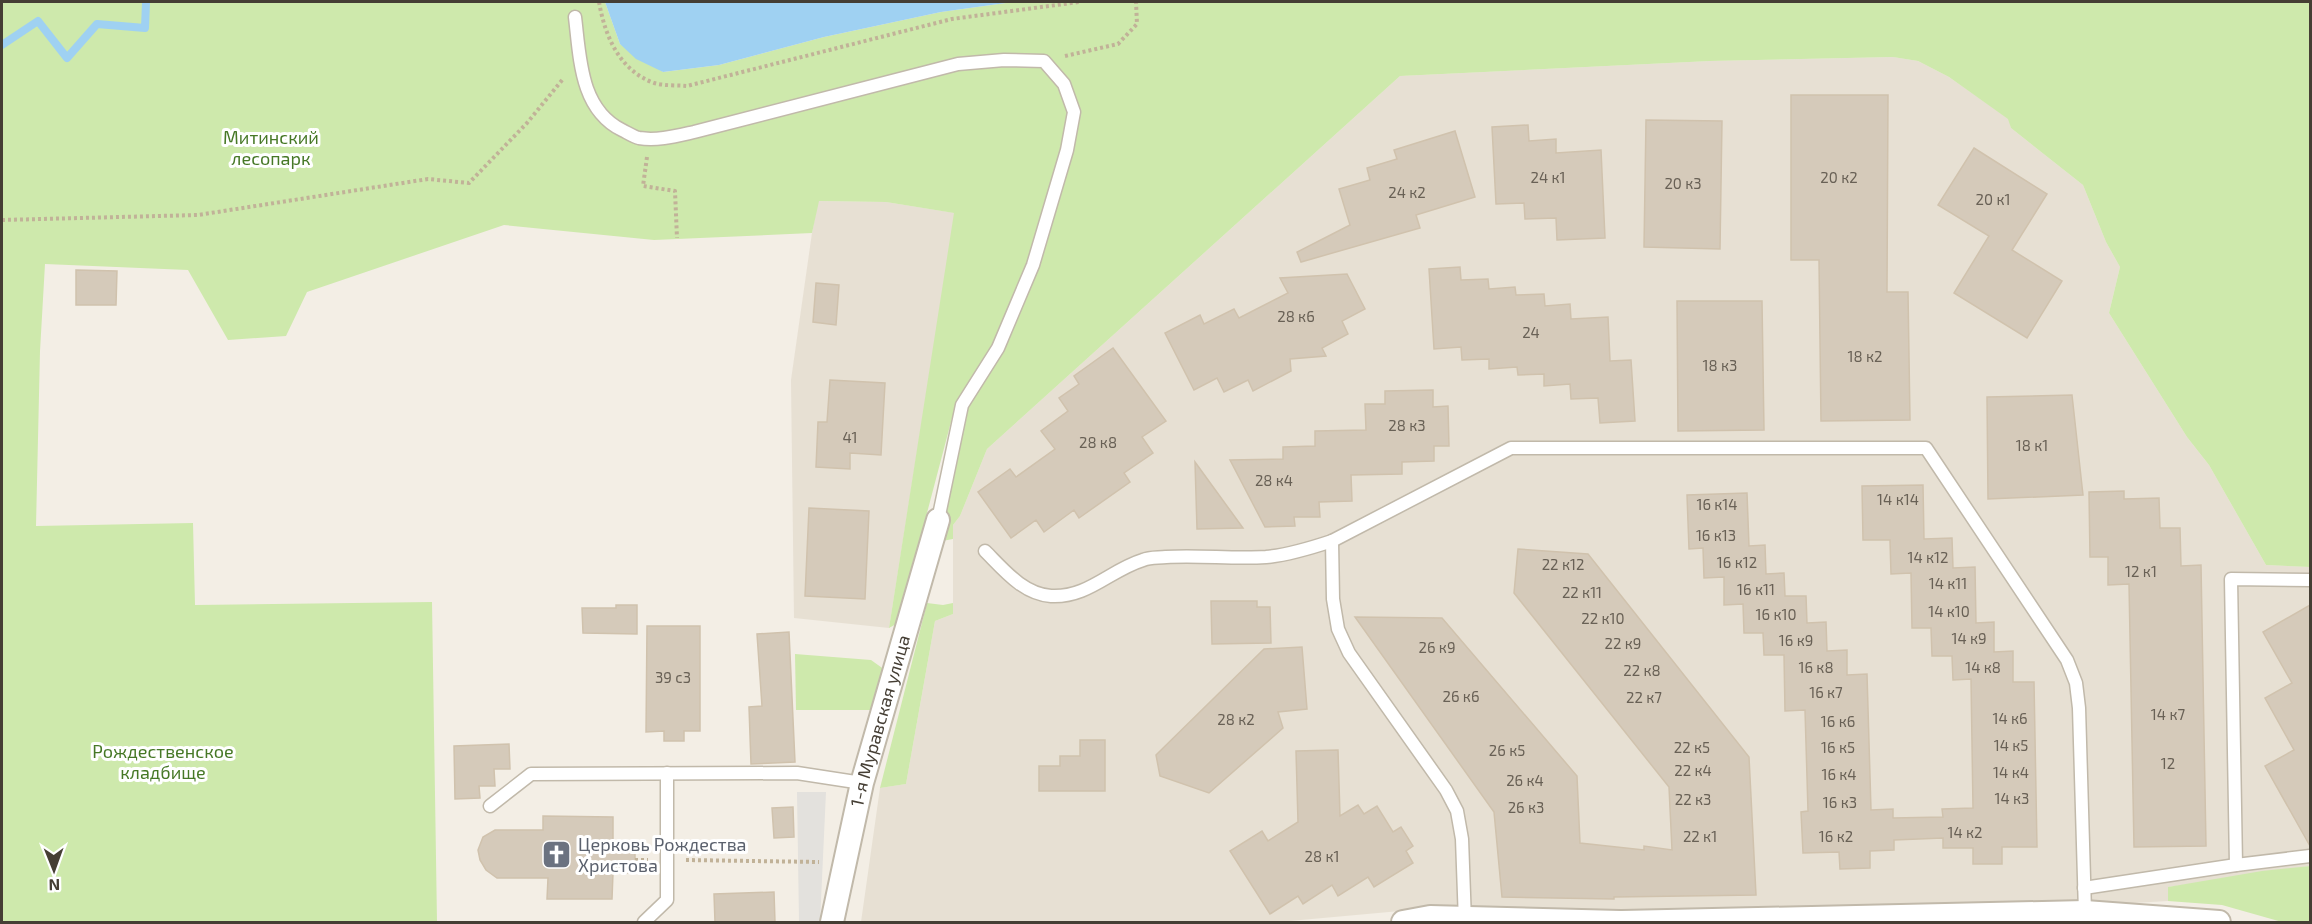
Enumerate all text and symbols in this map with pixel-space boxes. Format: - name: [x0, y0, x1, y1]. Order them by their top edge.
- park label: Митинский лесопарк: [223, 126, 319, 169]
- house number: 24 к1: [1530, 168, 1566, 186]
- house number: 20 к2: [1820, 168, 1858, 186]
- house number: 20 к3: [1664, 174, 1702, 192]
- house number: 24 к2: [1388, 183, 1426, 201]
- house number: 20 к1: [1976, 190, 2010, 208]
- house number: 28 к6: [1277, 307, 1315, 325]
- house number: 24: [1522, 323, 1540, 341]
- house number: 18 к2: [1848, 347, 1882, 365]
- house number: 18 к3: [1703, 356, 1737, 374]
- house number: 28 к3: [1388, 416, 1426, 434]
- house number: 41: [842, 428, 858, 446]
- house number: 28 к8: [1079, 433, 1117, 451]
- house number: 18 к1: [2016, 436, 2048, 454]
- house number: 28 к4: [1255, 471, 1293, 489]
- house number: 14 к14: [1877, 490, 1919, 508]
- house number: 16 к14: [1696, 495, 1738, 513]
- house number: 16 к13: [1696, 526, 1736, 544]
- house number: 14 к12: [1908, 548, 1948, 566]
- house number: 16 к12: [1717, 553, 1757, 571]
- house number: 22 к12: [1542, 555, 1584, 573]
- house number: 12 к1: [2125, 562, 2157, 580]
- house number: 14 к11: [1929, 574, 1967, 592]
- house number: 16 к11: [1737, 580, 1775, 598]
- house number: 22 к11: [1562, 583, 1602, 601]
- house number: 14 к10: [1928, 602, 1970, 620]
- house number: 16 к10: [1756, 605, 1796, 623]
- house number: 22 к10: [1581, 609, 1625, 627]
- house number: 14 к9: [1951, 629, 1987, 647]
- house number: 16 к9: [1779, 631, 1813, 649]
- street label: 1-я Муравская улица: [845, 632, 914, 808]
- house number: 22 к9: [1605, 634, 1641, 652]
- house number: 26 к9: [1419, 638, 1455, 656]
- house number: 16 к8: [1798, 658, 1834, 676]
- house number: 14 к8: [1965, 658, 2001, 676]
- house number: 22 к8: [1623, 661, 1661, 679]
- house number: 39 с3: [655, 668, 691, 686]
- house number: 16 к7: [1809, 683, 1843, 701]
- house number: 26 к6: [1443, 687, 1479, 705]
- house number: 22 к7: [1626, 688, 1662, 706]
- house number: 14 к7: [2151, 705, 2185, 723]
- house number: 14 к6: [1992, 709, 2028, 727]
- house number: 28 к2: [1217, 710, 1255, 728]
- house number: 16 к6: [1821, 712, 1855, 730]
- house number: 14 к5: [1994, 736, 2028, 754]
- house number: 22 к5: [1674, 738, 1710, 756]
- house number: 16 к5: [1821, 738, 1855, 756]
- park label: Рождественское кладбище: [92, 740, 234, 783]
- house number: 26 к5: [1489, 741, 1525, 759]
- house number: 12: [2161, 754, 2175, 772]
- house number: 22 к4: [1674, 761, 1712, 779]
- house number: 14 к4: [1993, 763, 2029, 781]
- house number: 16 к4: [1821, 765, 1857, 783]
- house number: 26 к4: [1506, 771, 1544, 789]
- house number: 14 к3: [1995, 789, 2029, 807]
- house number: 22 к3: [1675, 790, 1711, 808]
- house number: 16 к3: [1823, 793, 1857, 811]
- house number: 26 к3: [1508, 798, 1544, 816]
- house number: 14 к2: [1947, 823, 1983, 841]
- house number: 22 к1: [1683, 827, 1717, 845]
- house number: 16 к2: [1819, 827, 1853, 845]
- place label: Церковь Рождества Христова: [578, 833, 747, 876]
- church icon: Церковь Рождества Христова: [541, 839, 573, 871]
- north arrow: [24, 840, 84, 900]
- house number: 28 к1: [1305, 847, 1339, 865]
- text: N: [48, 876, 60, 895]

